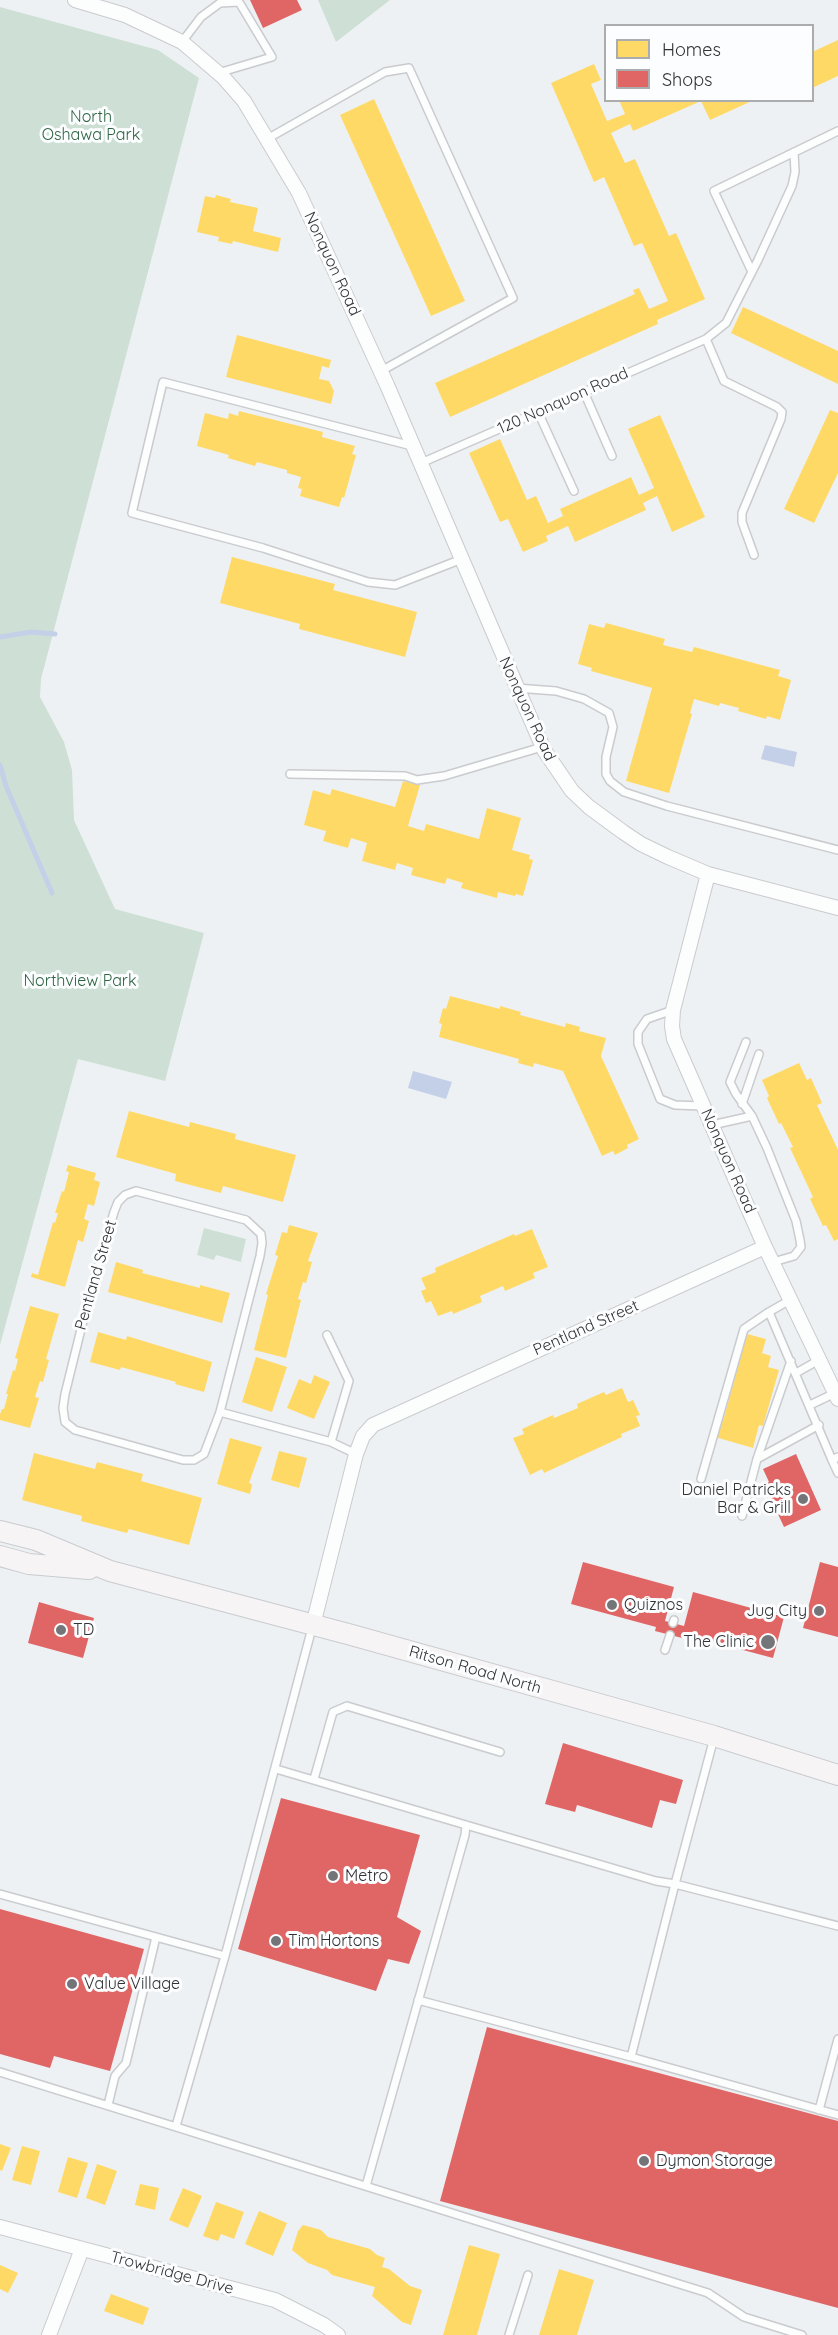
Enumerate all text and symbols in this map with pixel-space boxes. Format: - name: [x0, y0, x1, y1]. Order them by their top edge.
- legend: [604, 24, 814, 102]
- text: Homes: [662, 38, 721, 61]
- text: Shops: [662, 68, 713, 91]
- park label: North Oshawa Park: [42, 107, 140, 145]
- street label: Nonquon Road: [300, 209, 364, 319]
- street label: 120 Nonquon Road: [495, 364, 631, 438]
- street label: Nonquon Road: [495, 654, 559, 764]
- park label: Northview Park: [23, 971, 137, 991]
- street label: Nonquon Road: [696, 1106, 760, 1216]
- street label: Pentland Street: [71, 1218, 121, 1332]
- street label: Pentland Street: [530, 1296, 642, 1360]
- place label: Daniel Patricks Bar & Grill: [682, 1480, 791, 1518]
- marker: Daniel Patricks Bar & Grill: [796, 1492, 810, 1506]
- place label: Quiznos: [624, 1595, 683, 1615]
- marker: Quiznos: [605, 1598, 619, 1612]
- place label: Jug City: [746, 1601, 807, 1621]
- marker: Jug City: [812, 1604, 826, 1618]
- place label: TD: [73, 1620, 94, 1640]
- marker: TD: [54, 1623, 68, 1637]
- place label: The Clinic: [683, 1632, 754, 1652]
- marker: The Clinic: [759, 1633, 777, 1651]
- street label: Ritson Road North: [407, 1642, 543, 1698]
- place label: Metro: [345, 1866, 388, 1886]
- marker: Metro: [326, 1869, 340, 1883]
- place label: Tim Hortons: [288, 1931, 379, 1951]
- marker: Tim Hortons: [269, 1934, 283, 1948]
- place label: Value Village: [84, 1974, 180, 1994]
- marker: Value Village: [65, 1977, 79, 1991]
- place label: Dymon Storage: [656, 2151, 773, 2171]
- marker: Dymon Storage: [637, 2154, 651, 2168]
- street label: Trowbridge Drive: [108, 2247, 236, 2299]

